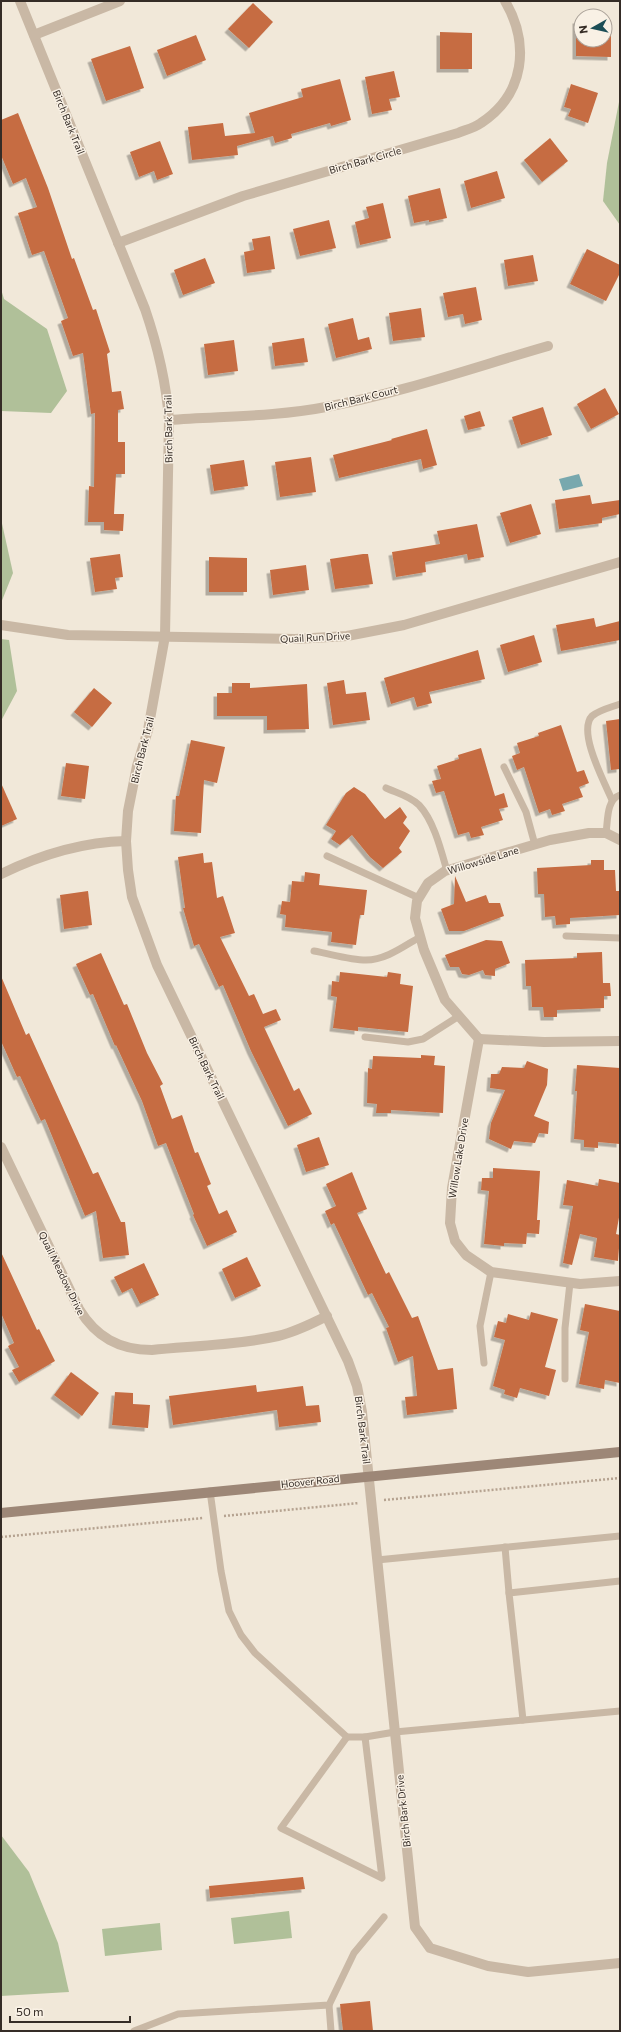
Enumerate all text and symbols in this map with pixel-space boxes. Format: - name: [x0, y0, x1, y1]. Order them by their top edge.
- north arrow: [573, 8, 613, 48]
- text: N: [576, 24, 590, 34]
- street label: Birch Bark Trail: [51, 88, 87, 156]
- street label: Birch Bark Circle: [328, 144, 402, 176]
- street label: Birch Bark Court: [323, 383, 399, 413]
- street label: Birch Bark Trail: [161, 395, 175, 463]
- street label: Quail Run Drive: [280, 629, 350, 645]
- street label: Birch Bark Trail: [128, 715, 156, 785]
- street label: Willowside Lane: [446, 843, 520, 877]
- street label: Birch Bark Trail: [187, 1035, 227, 1101]
- street label: Willow Lake Drive: [446, 1117, 470, 1199]
- street label: Quail Meadow Drive: [37, 1229, 87, 1317]
- street label: Birch Bark Trail: [353, 1395, 373, 1465]
- street label: Hoover Road: [280, 1472, 340, 1490]
- street label: Birch Bark Drive: [393, 1774, 413, 1848]
- scale bar: [10, 1998, 130, 2024]
- text: 50 m: [16, 2004, 44, 2018]

